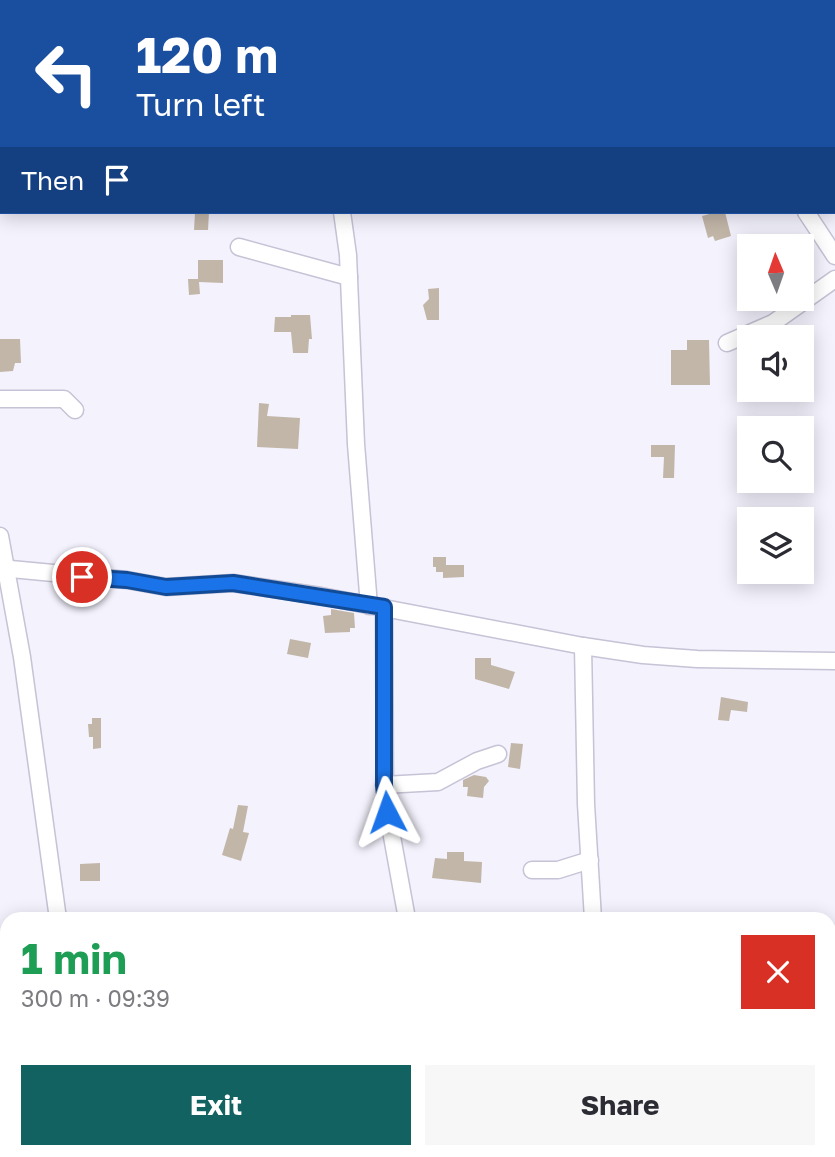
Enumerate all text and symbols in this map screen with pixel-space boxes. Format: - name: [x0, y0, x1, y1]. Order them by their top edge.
- text: 120 m: [136, 25, 278, 84]
- icon: left: [21, 28, 112, 119]
- text: Turn left: [136, 85, 265, 123]
- icon: arrive: [98, 161, 136, 199]
- text: Then: [21, 165, 84, 196]
- north arrow: [737, 234, 814, 312]
- map controls: [737, 234, 814, 584]
- button: sound: [737, 325, 814, 402]
- button: search: [737, 416, 814, 493]
- button: layers: [737, 507, 814, 584]
- pin: [52, 547, 112, 607]
- icon: arrive: [63, 558, 101, 596]
- position arrow: [350, 775, 424, 849]
- text: 1 min: [21, 933, 127, 983]
- button: close: [741, 935, 815, 1009]
- text: 300 m · 09:39: [21, 984, 170, 1012]
- button: Exit: [21, 1065, 411, 1145]
- button: Share: [425, 1065, 815, 1145]

